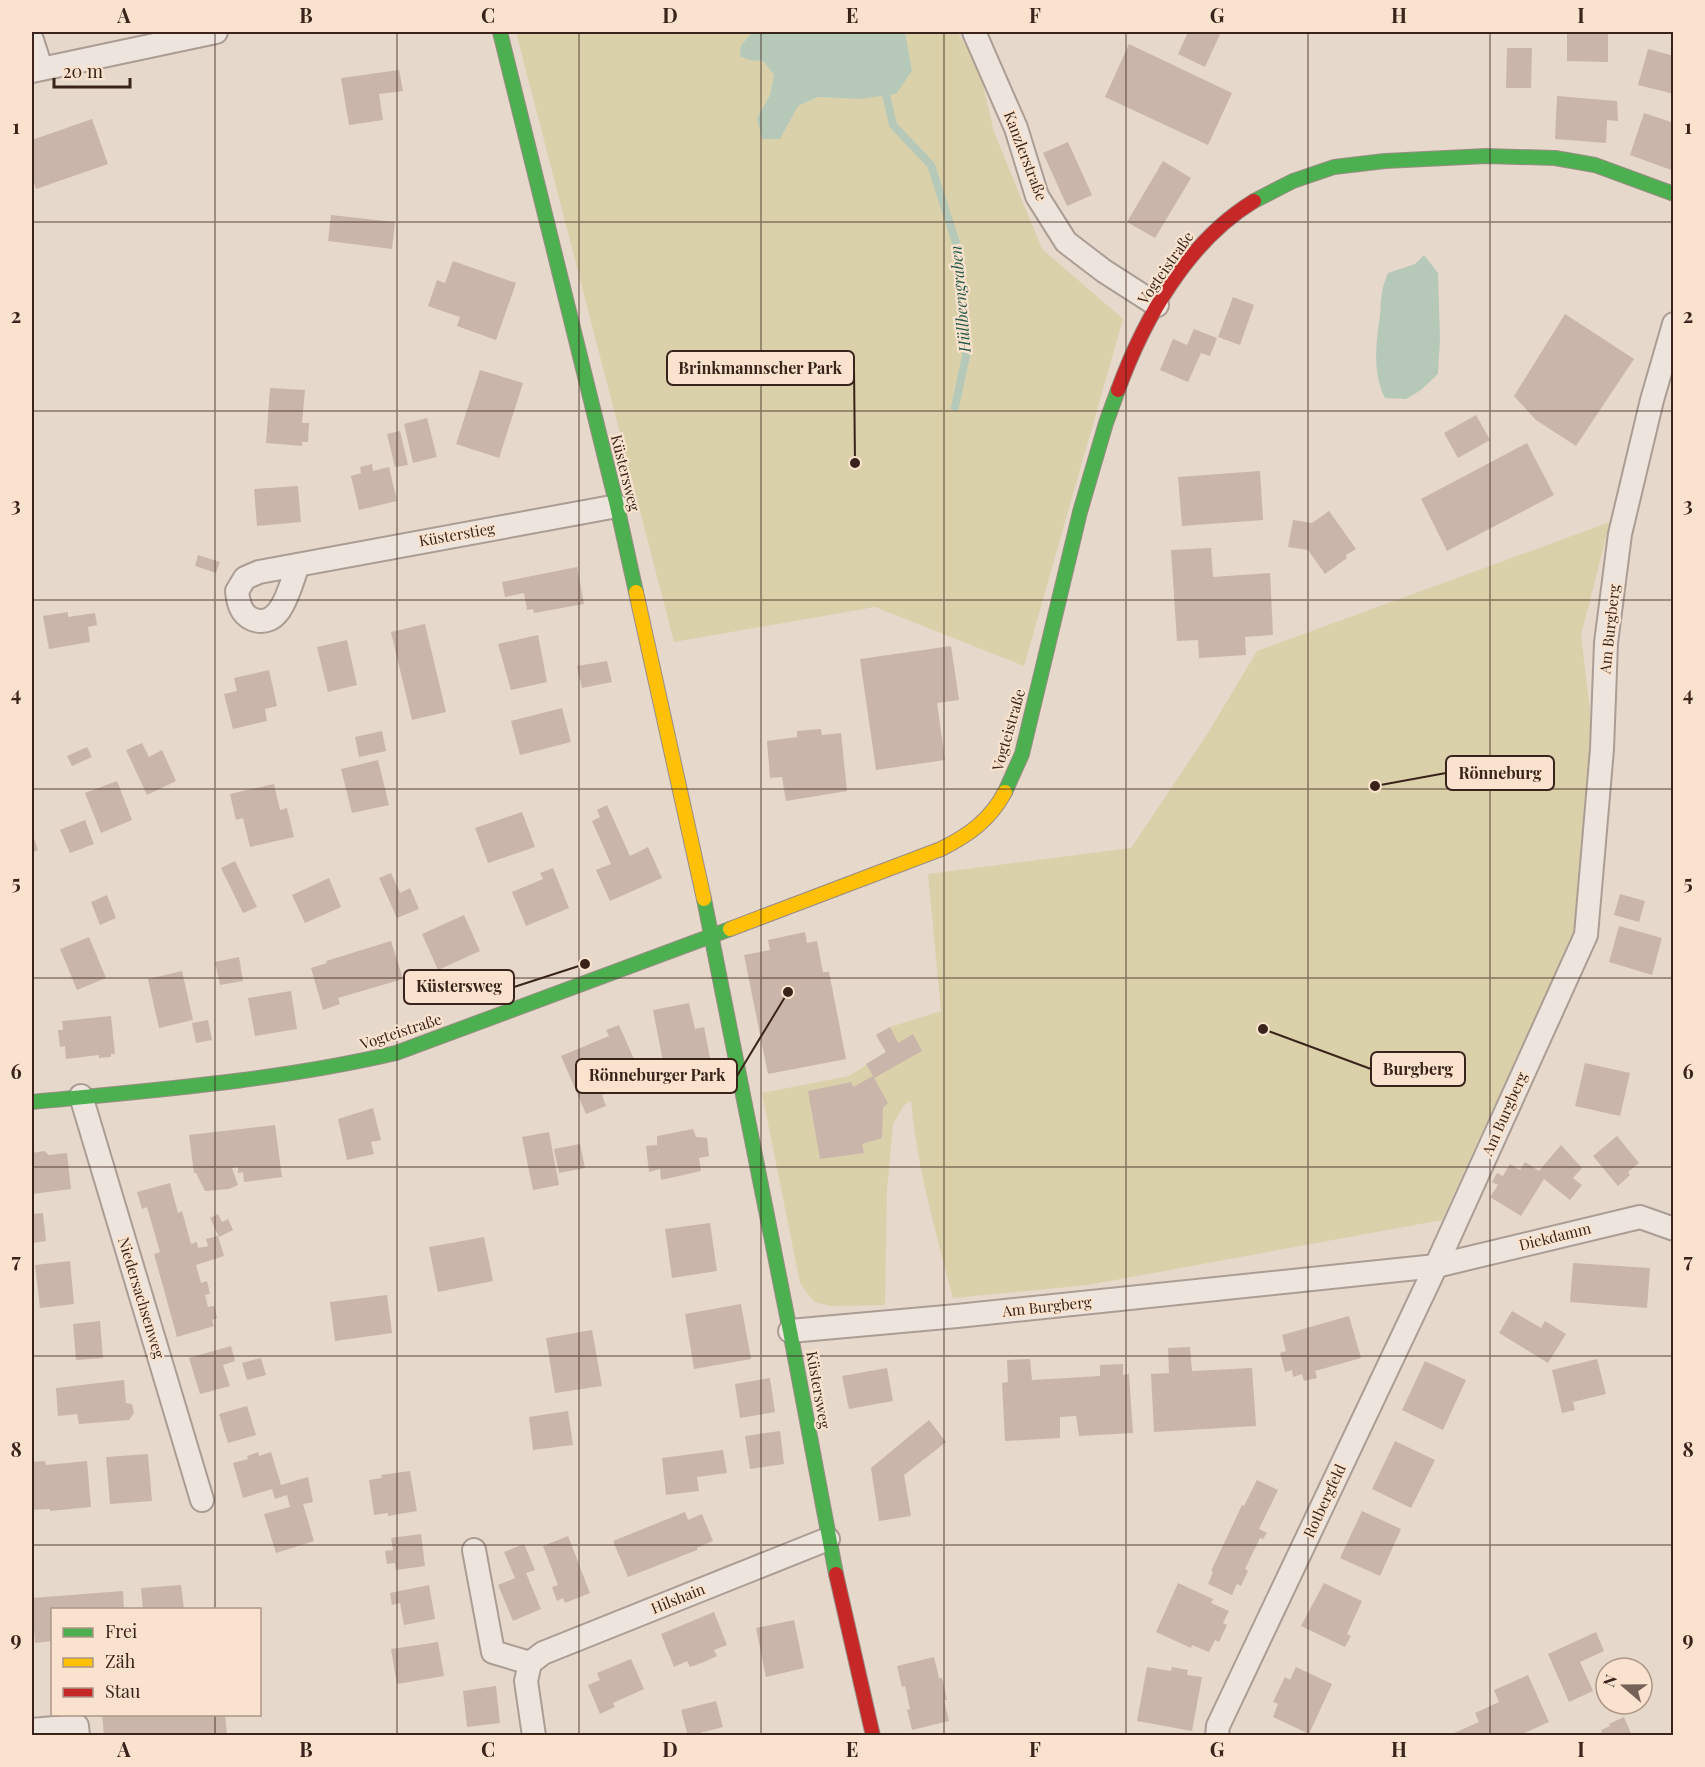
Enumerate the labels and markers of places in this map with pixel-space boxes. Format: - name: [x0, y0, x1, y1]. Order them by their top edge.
- callout: Brinkmannscher Park: [667, 351, 854, 385]
- callout: Rönneburg: [1446, 756, 1554, 790]
- callout: Küstersweg: [404, 970, 514, 1004]
- callout: Burgberg: [1371, 1052, 1465, 1086]
- callout: Rönneburger Park: [576, 1059, 737, 1093]

